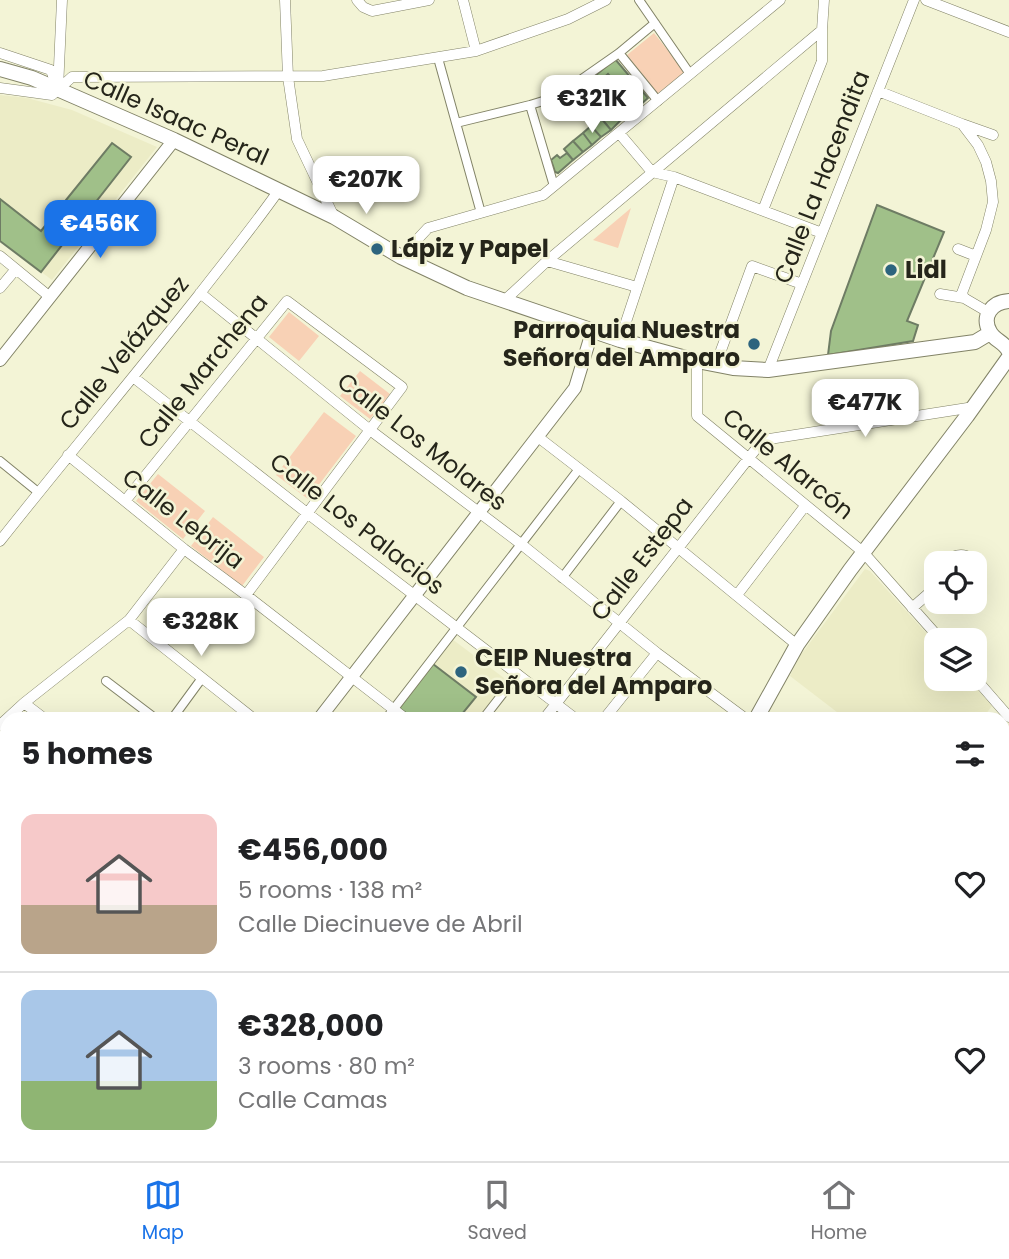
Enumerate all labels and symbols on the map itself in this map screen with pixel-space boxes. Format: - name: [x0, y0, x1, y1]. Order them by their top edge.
- street label: Calle Isaac Peral: [78, 62, 274, 173]
- street label: Calle La Hacendita: [766, 66, 877, 288]
- pin: €321K: [543, 76, 641, 135]
- pin: €207K: [317, 156, 415, 216]
- pin: €456K: [51, 201, 149, 260]
- place label: Lápiz y Papel: [391, 232, 549, 265]
- marker: Lápiz y Papel: [369, 241, 385, 257]
- place label: Lidl: [905, 253, 947, 286]
- marker: Lidl: [883, 262, 899, 278]
- street label: Calle Velázquez: [51, 269, 196, 437]
- street label: Calle Marchena: [130, 286, 275, 455]
- place label: Parroquia Nuestra Señora del Amparo: [503, 313, 740, 374]
- marker: Parroquia Nuestra Señora del Amparo: [746, 336, 762, 352]
- street label: Calle Los Molares: [331, 365, 514, 518]
- pin: €477K: [816, 380, 914, 439]
- street label: Calle Alarcón: [716, 400, 861, 527]
- street label: Calle Los Palacios: [263, 445, 451, 602]
- street label: Calle Lebrija: [115, 461, 251, 577]
- street label: Calle Estepa: [583, 490, 700, 627]
- pin: €328K: [152, 598, 250, 658]
- place label: CEIP Nuestra Señora del Amparo: [475, 641, 712, 702]
- marker: CEIP Nuestra Señora del Amparo: [453, 664, 469, 680]

